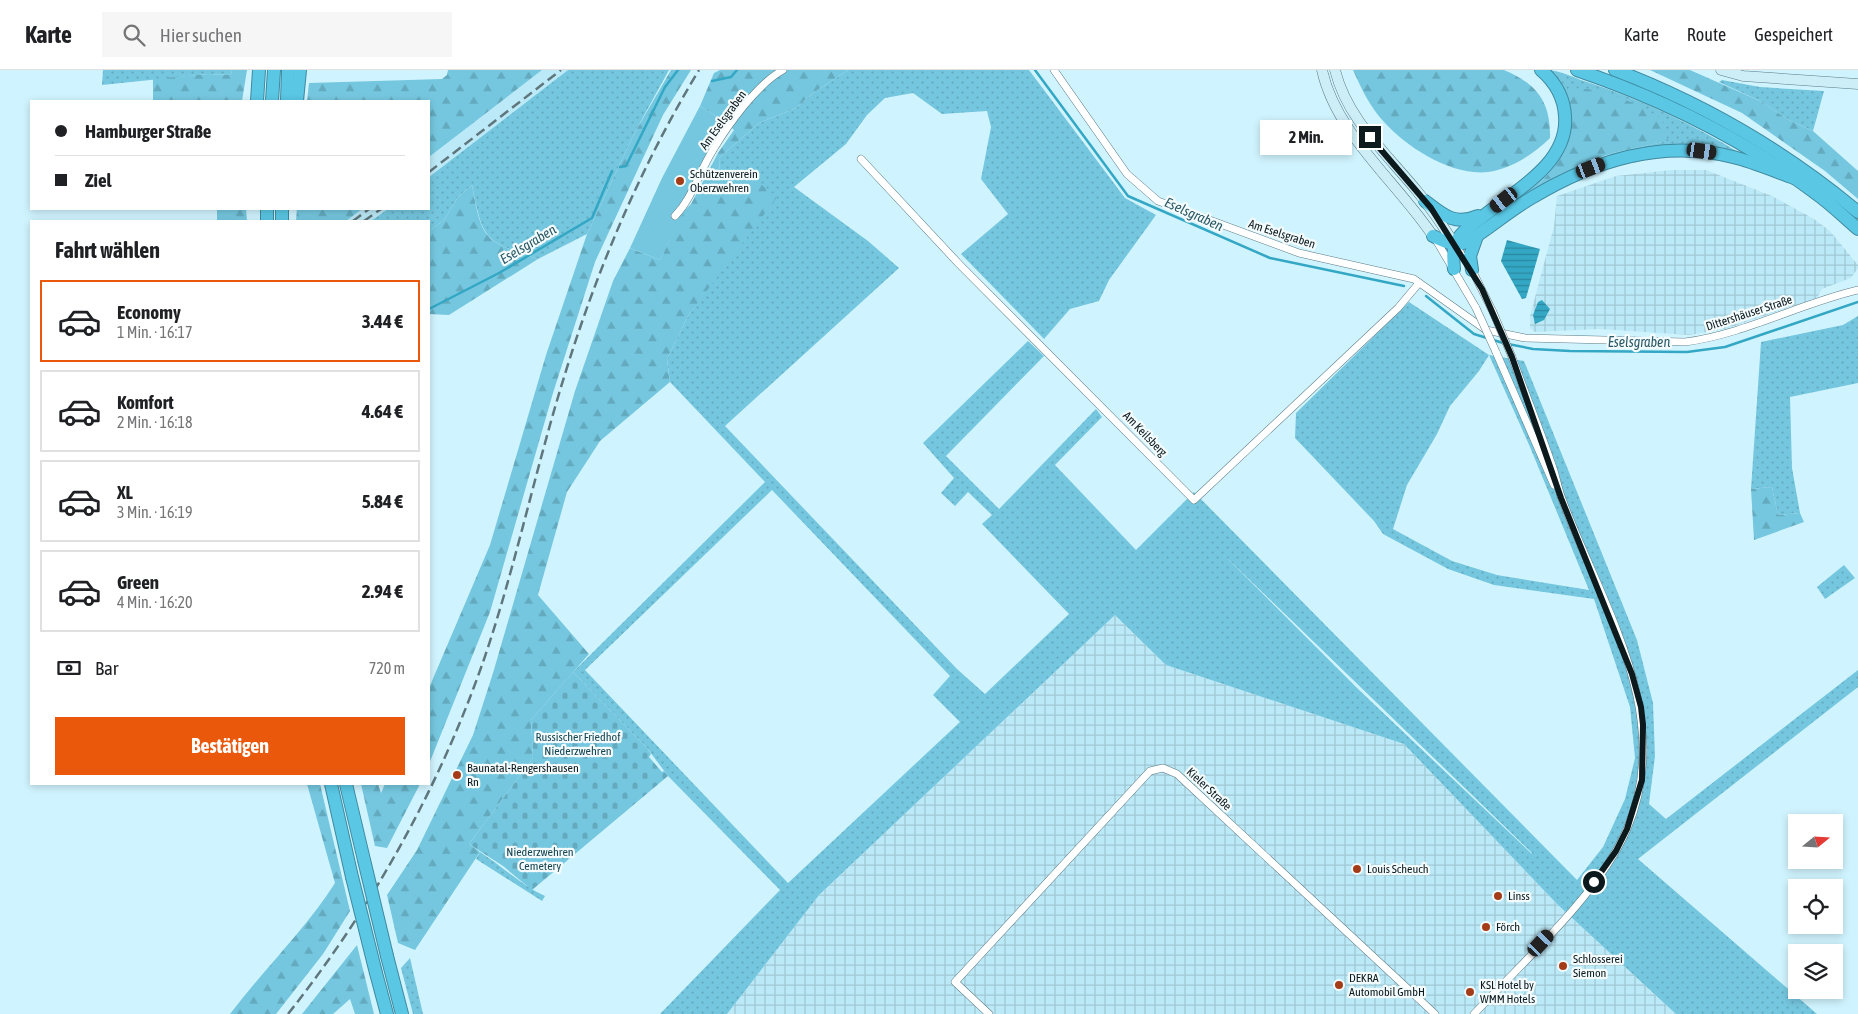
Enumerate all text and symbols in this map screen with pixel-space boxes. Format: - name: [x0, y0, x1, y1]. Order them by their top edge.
- search box: [102, 12, 452, 57]
- text: Karte: [25, 21, 72, 48]
- icon: search: [120, 21, 148, 49]
- text: Hier suchen: [160, 24, 242, 46]
- text: Karte: [1624, 24, 1659, 45]
- text: Route: [1687, 24, 1726, 45]
- text: Gespeichert: [1754, 24, 1833, 45]
- street label: Am Eselsgraben: [697, 88, 749, 152]
- text: Hamburger Straße: [85, 120, 211, 142]
- callout: 2 Min.: [1260, 120, 1352, 154]
- route end: [1359, 126, 1381, 148]
- text: 2 Min.: [1289, 128, 1323, 146]
- car: [1686, 141, 1717, 161]
- car: [1574, 156, 1607, 180]
- place label: Schützenverein Oberzwehren: [690, 167, 758, 195]
- text: Ziel: [85, 169, 112, 191]
- marker: Schützenverein Oberzwehren: [674, 175, 686, 187]
- car: [1487, 185, 1520, 215]
- water label: Eselsgraben: [1162, 194, 1226, 234]
- street label: Am Eselsgraben: [1247, 217, 1317, 251]
- water label: Eselsgraben: [497, 221, 559, 267]
- text: Fahrt wählen: [55, 237, 160, 263]
- street label: Dittershäuser Straße: [1704, 292, 1794, 334]
- icon: car: [57, 299, 102, 344]
- text: Economy: [117, 301, 181, 323]
- text: 3.44 €: [362, 310, 403, 332]
- text: 1 Min. · 16:17: [117, 323, 192, 341]
- water label: Eselsgraben: [1608, 334, 1670, 350]
- icon: car: [57, 389, 102, 434]
- text: Komfort: [117, 391, 174, 413]
- text: 4.64 €: [362, 400, 403, 422]
- street label: Am Keilsberg: [1120, 409, 1170, 460]
- text: 2 Min. · 16:18: [117, 413, 192, 431]
- icon: car: [57, 479, 102, 524]
- text: XL: [117, 481, 133, 503]
- text: 5.84 €: [362, 490, 403, 512]
- text: 3 Min. · 16:19: [117, 503, 192, 521]
- icon: car: [57, 569, 102, 614]
- text: Green: [117, 571, 159, 593]
- text: 2.94 €: [362, 580, 403, 602]
- text: 4 Min. · 16:20: [117, 593, 192, 611]
- icon: cash: [55, 654, 83, 682]
- text: Bar: [95, 657, 118, 679]
- text: 720 m: [369, 659, 405, 677]
- button: Bestätigen: [55, 717, 405, 775]
- park label: Russischer Friedhof Niederzwehren: [536, 730, 621, 758]
- place label: Baunatal-Rengershausen Rn: [467, 761, 579, 789]
- street label: Kieler Straße: [1184, 765, 1234, 813]
- marker: Baunatal-Rengershausen Rn: [451, 769, 463, 781]
- north arrow: [1788, 814, 1842, 869]
- map controls: [1788, 814, 1843, 999]
- park label: Niederzwehren Cemetery: [506, 845, 574, 873]
- place label: Louis Scheuch: [1367, 862, 1429, 876]
- marker: Louis Scheuch: [1351, 863, 1363, 875]
- route start: [1583, 871, 1605, 893]
- button: locate: [1788, 879, 1843, 934]
- place label: Linss: [1508, 889, 1530, 903]
- marker: Linss: [1492, 890, 1504, 902]
- place label: Förch: [1496, 920, 1520, 934]
- marker: Förch: [1480, 921, 1492, 933]
- car: [1525, 927, 1556, 959]
- button: layers: [1788, 944, 1843, 999]
- place label: Schlosserei Siemon: [1573, 952, 1623, 980]
- marker: Schlosserei Siemon: [1557, 960, 1569, 972]
- place label: DEKRA Automobil GmbH: [1349, 971, 1425, 999]
- place label: KSL Hotel by WMM Hotels: [1480, 978, 1535, 1006]
- marker: DEKRA Automobil GmbH: [1333, 979, 1345, 991]
- marker: KSL Hotel by WMM Hotels: [1464, 986, 1476, 998]

